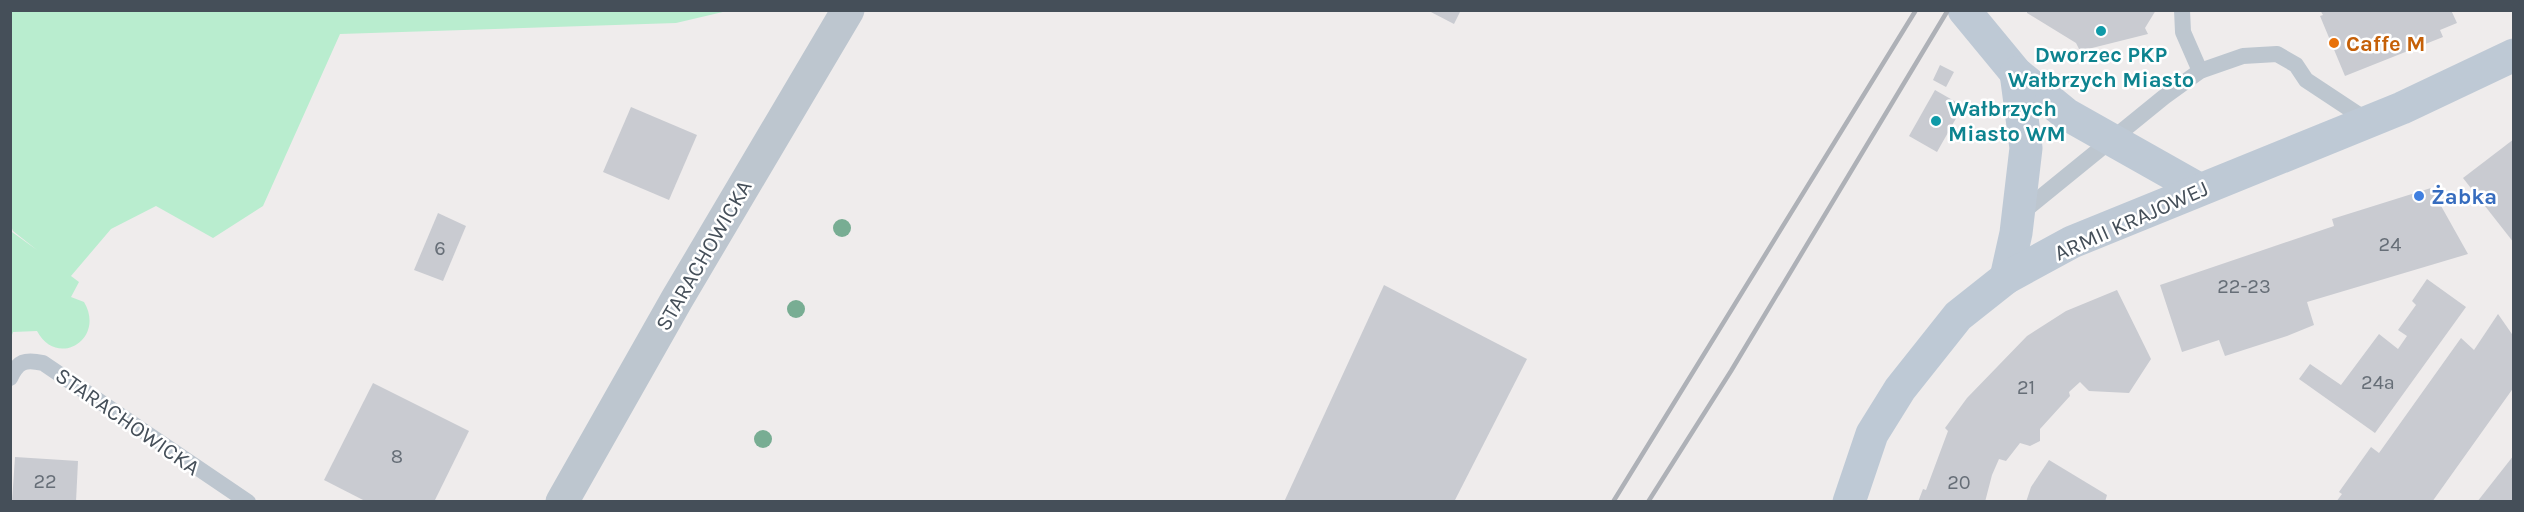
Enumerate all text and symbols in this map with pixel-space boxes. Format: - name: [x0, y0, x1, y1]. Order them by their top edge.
- marker: Dworzec PKP Wałbrzych Miasto: [2094, 24, 2108, 38]
- place label: Caffe M: [2346, 31, 2425, 57]
- marker: Caffe M: [2327, 36, 2341, 50]
- place label: Dworzec PKP Wałbrzych Miasto: [2008, 42, 2194, 93]
- place label: Wałbrzych Miasto WM: [1948, 96, 2066, 147]
- marker: Wałbrzych Miasto WM: [1929, 114, 1943, 128]
- street label: STARACHOWICKA: [650, 175, 758, 336]
- street label: ARMII KRAJOWEJ: [2050, 175, 2212, 267]
- place label: Żabka: [2431, 184, 2497, 210]
- marker: Żabka: [2412, 189, 2426, 203]
- house number: 24: [2379, 233, 2401, 256]
- house number: 6: [434, 237, 446, 260]
- house number: 22-23: [2217, 275, 2271, 298]
- street label: STARACHOWICKA: [50, 362, 205, 481]
- house number: 24a: [2361, 371, 2395, 394]
- house number: 21: [2017, 376, 2035, 399]
- house number: 8: [391, 445, 403, 468]
- house number: 22: [33, 470, 57, 493]
- house number: 20: [1947, 471, 1971, 494]

